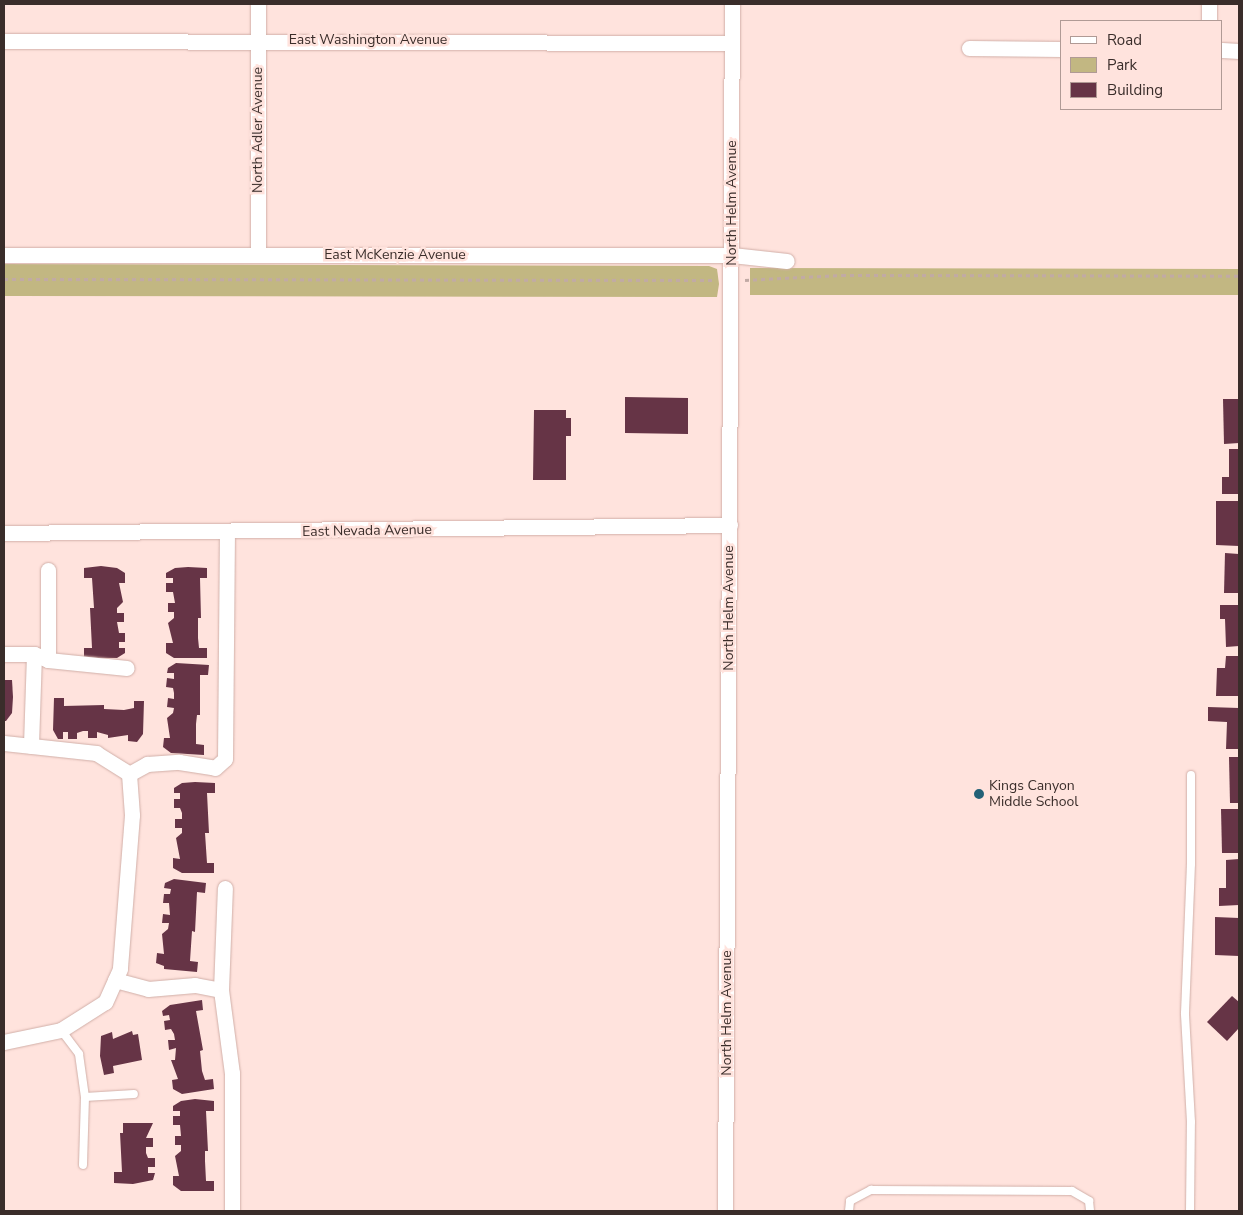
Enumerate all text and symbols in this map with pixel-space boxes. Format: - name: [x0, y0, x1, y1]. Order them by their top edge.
- legend: [1060, 20, 1223, 110]
- text: Road: [1107, 30, 1142, 50]
- street label: East Washington Avenue: [289, 32, 447, 48]
- text: Park: [1107, 55, 1137, 75]
- street label: North Adler Avenue: [250, 67, 266, 193]
- text: Building: [1107, 80, 1163, 100]
- street label: North Helm Avenue: [724, 140, 740, 266]
- street label: East McKenzie Avenue: [324, 247, 466, 263]
- street label: East Nevada Avenue: [302, 521, 432, 541]
- street label: North Helm Avenue: [721, 545, 737, 671]
- place label: Kings Canyon Middle School: [989, 778, 1078, 810]
- marker: Kings Canyon Middle School: [973, 788, 985, 800]
- street label: North Helm Avenue: [719, 950, 735, 1076]

